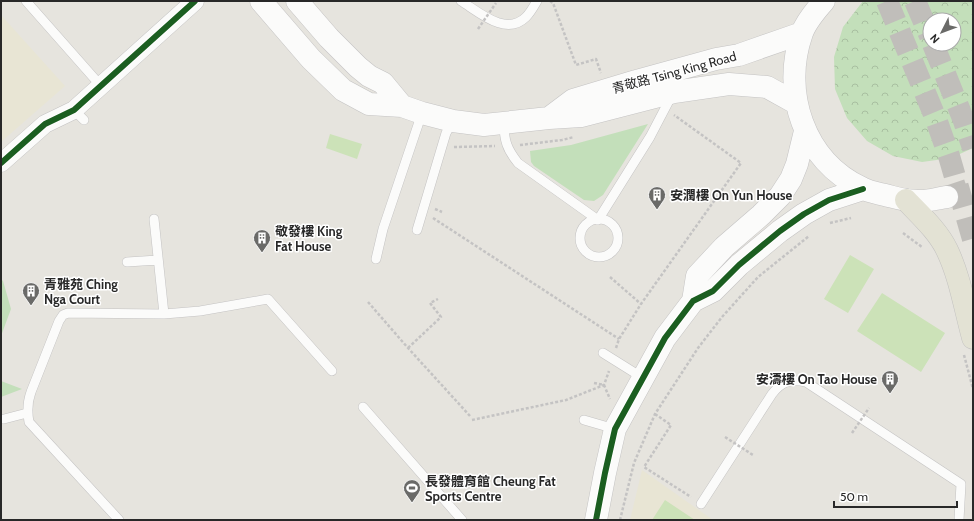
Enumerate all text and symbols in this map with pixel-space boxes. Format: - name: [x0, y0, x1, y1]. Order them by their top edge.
- north arrow: [922, 12, 962, 52]
- text: N: [927, 31, 942, 46]
- street label: 青敬路 Tsing King Road: [610, 48, 738, 96]
- building icon: 安潤樓 On Yun House: [647, 185, 667, 210]
- place label: 安潤樓 On Yun House: [670, 187, 793, 203]
- place label: 敬發樓 King Fat House: [275, 223, 343, 254]
- building icon: 敬發樓 King Fat House: [252, 228, 272, 253]
- place label: 青雅苑 Ching Nga Court: [44, 276, 118, 307]
- building icon: 青雅苑 Ching Nga Court: [21, 281, 41, 306]
- building icon: 安濤樓 On Tao House: [880, 369, 900, 394]
- place label: 安濤樓 On Tao House: [756, 371, 877, 387]
- place label: 長發體育館 Cheung Fat Sports Centre: [425, 473, 556, 504]
- sports icon: 長發體育館 Cheung Fat Sports Centre: [402, 478, 422, 503]
- scale bar: [834, 483, 957, 509]
- text: 50 m: [840, 489, 868, 504]

